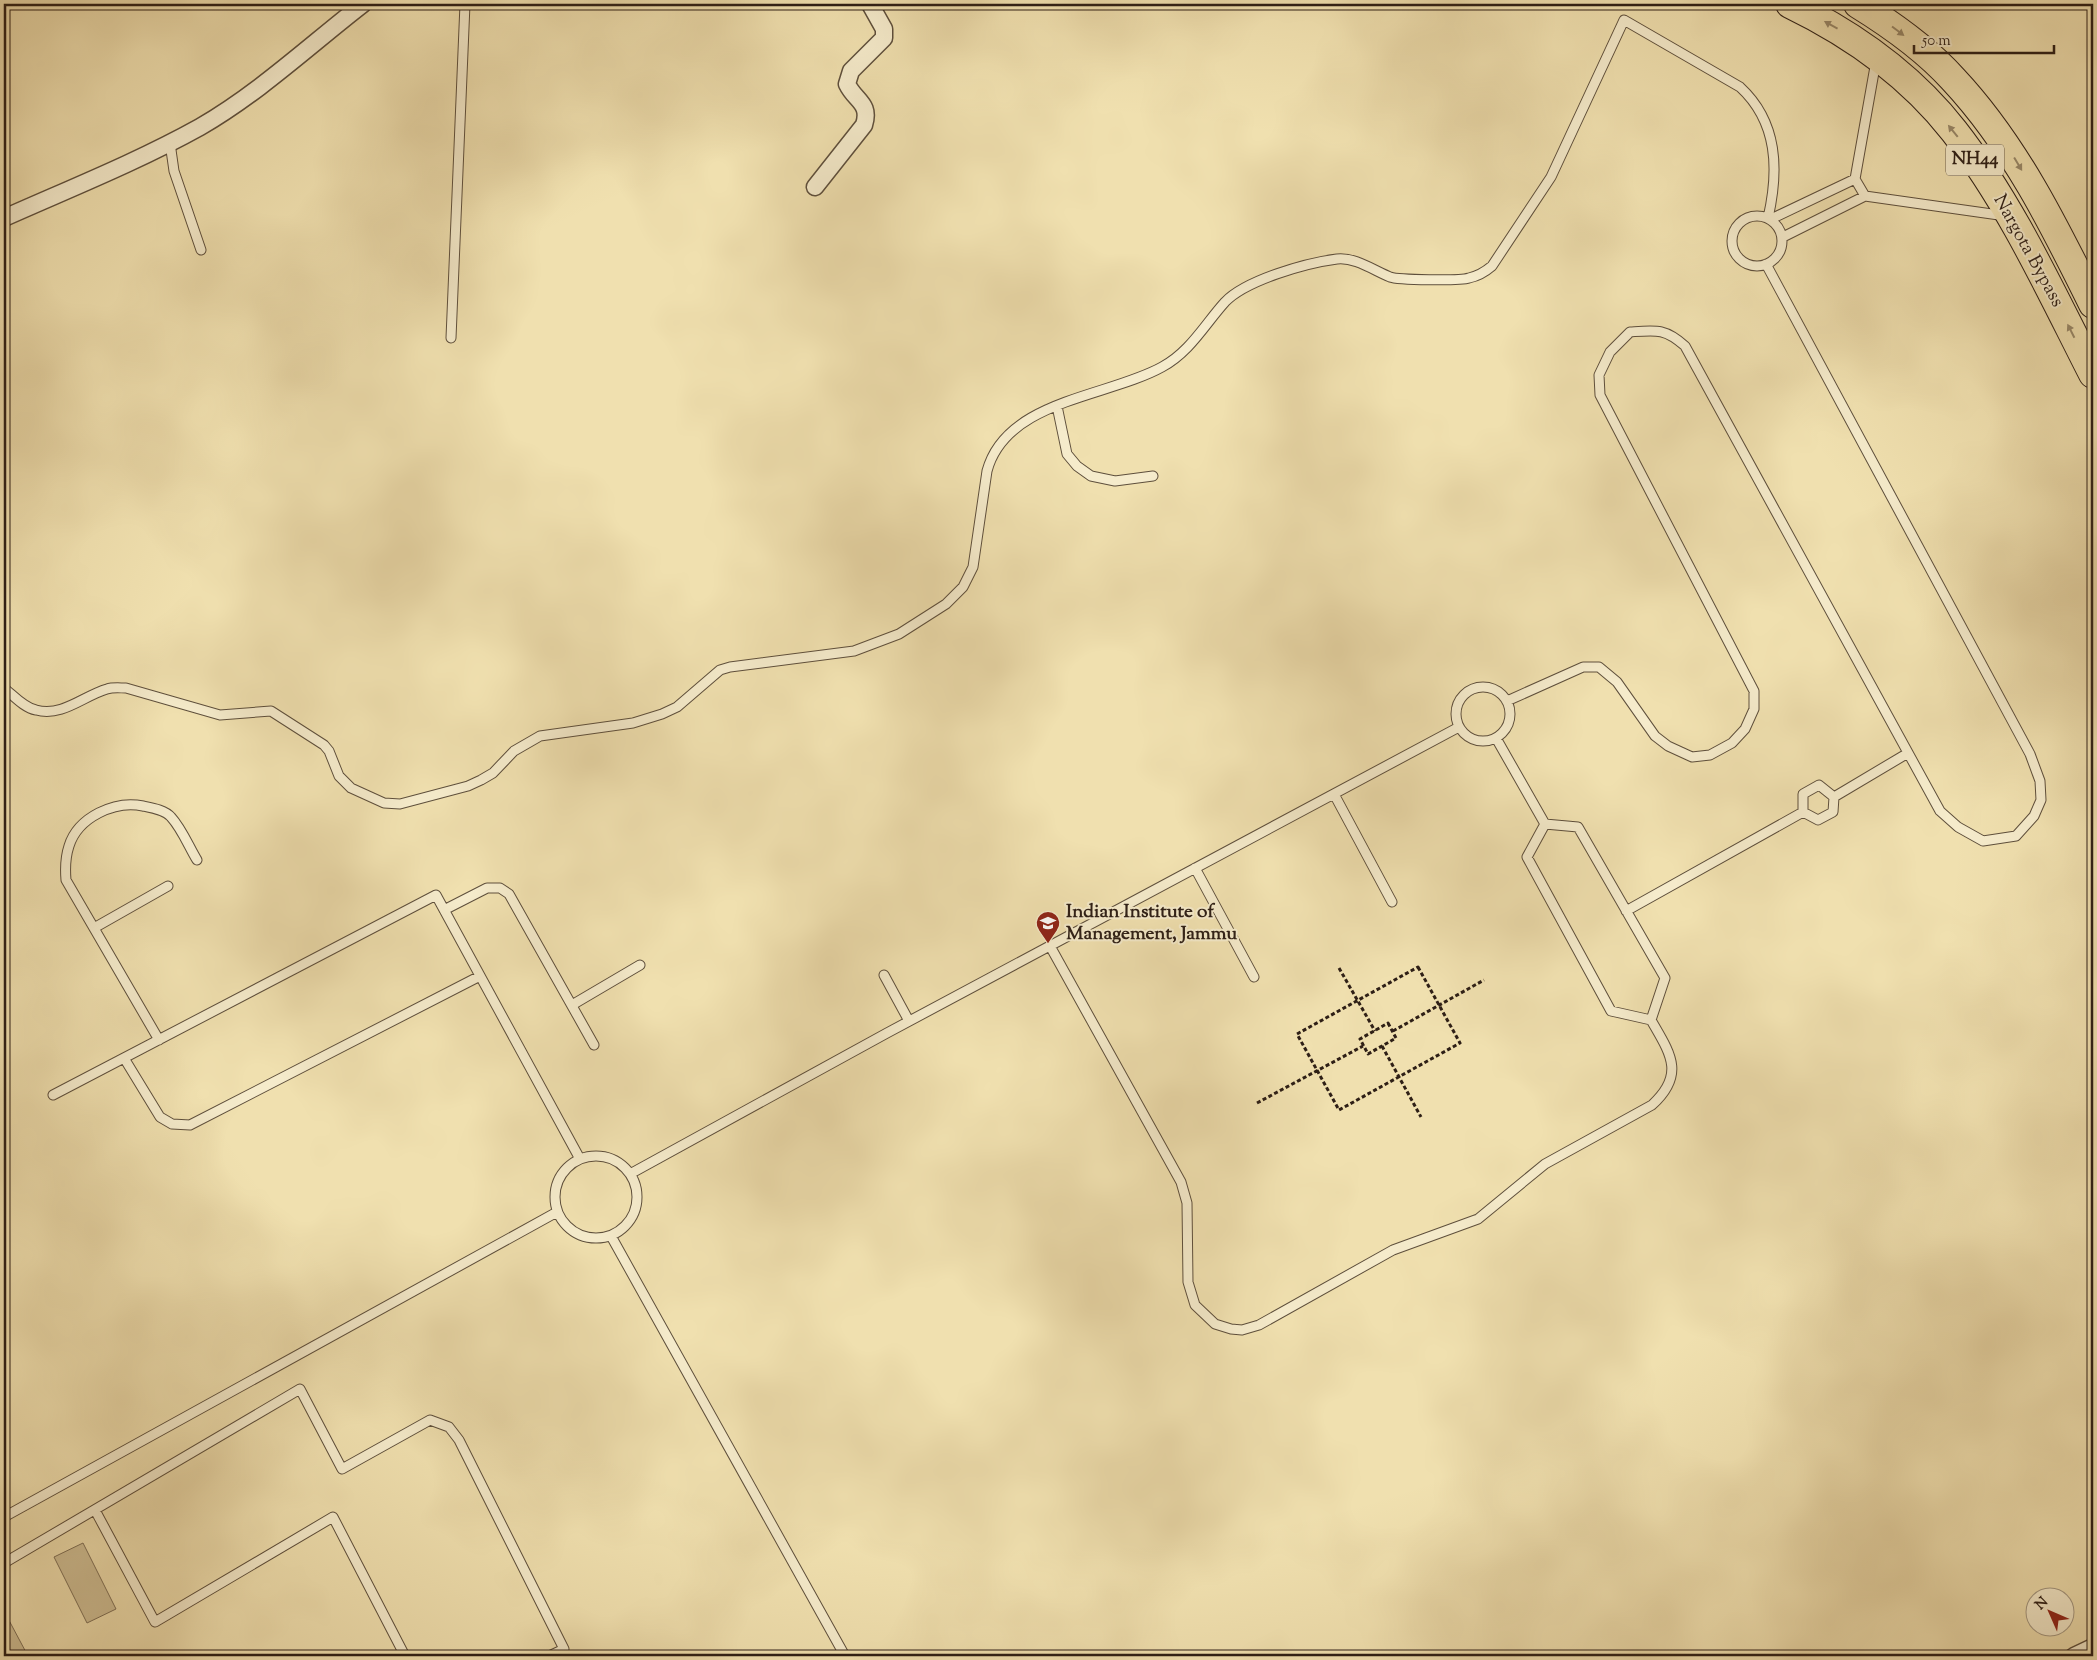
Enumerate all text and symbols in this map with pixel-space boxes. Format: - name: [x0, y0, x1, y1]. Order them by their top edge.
- one-way arrow: [1824, 21, 1837, 30]
- scale bar: [1914, 22, 2054, 54]
- one-way arrow: [1891, 26, 1905, 36]
- text: 50 m: [1921, 31, 1951, 52]
- one-way arrow: [1948, 125, 1959, 138]
- road number: NH44: [1946, 144, 2004, 176]
- one-way arrow: [2013, 158, 2022, 171]
- street label: Nargota Bypass: [1986, 190, 2070, 312]
- one-way arrow: [2067, 324, 2075, 338]
- place label: Indian Institute of Management, Jammu: [1066, 899, 1237, 948]
- school or university icon: Indian Institute of Management, Jammu: [1035, 910, 1061, 944]
- north arrow: [2024, 1588, 2074, 1638]
- text: N: [2031, 1593, 2053, 1615]

